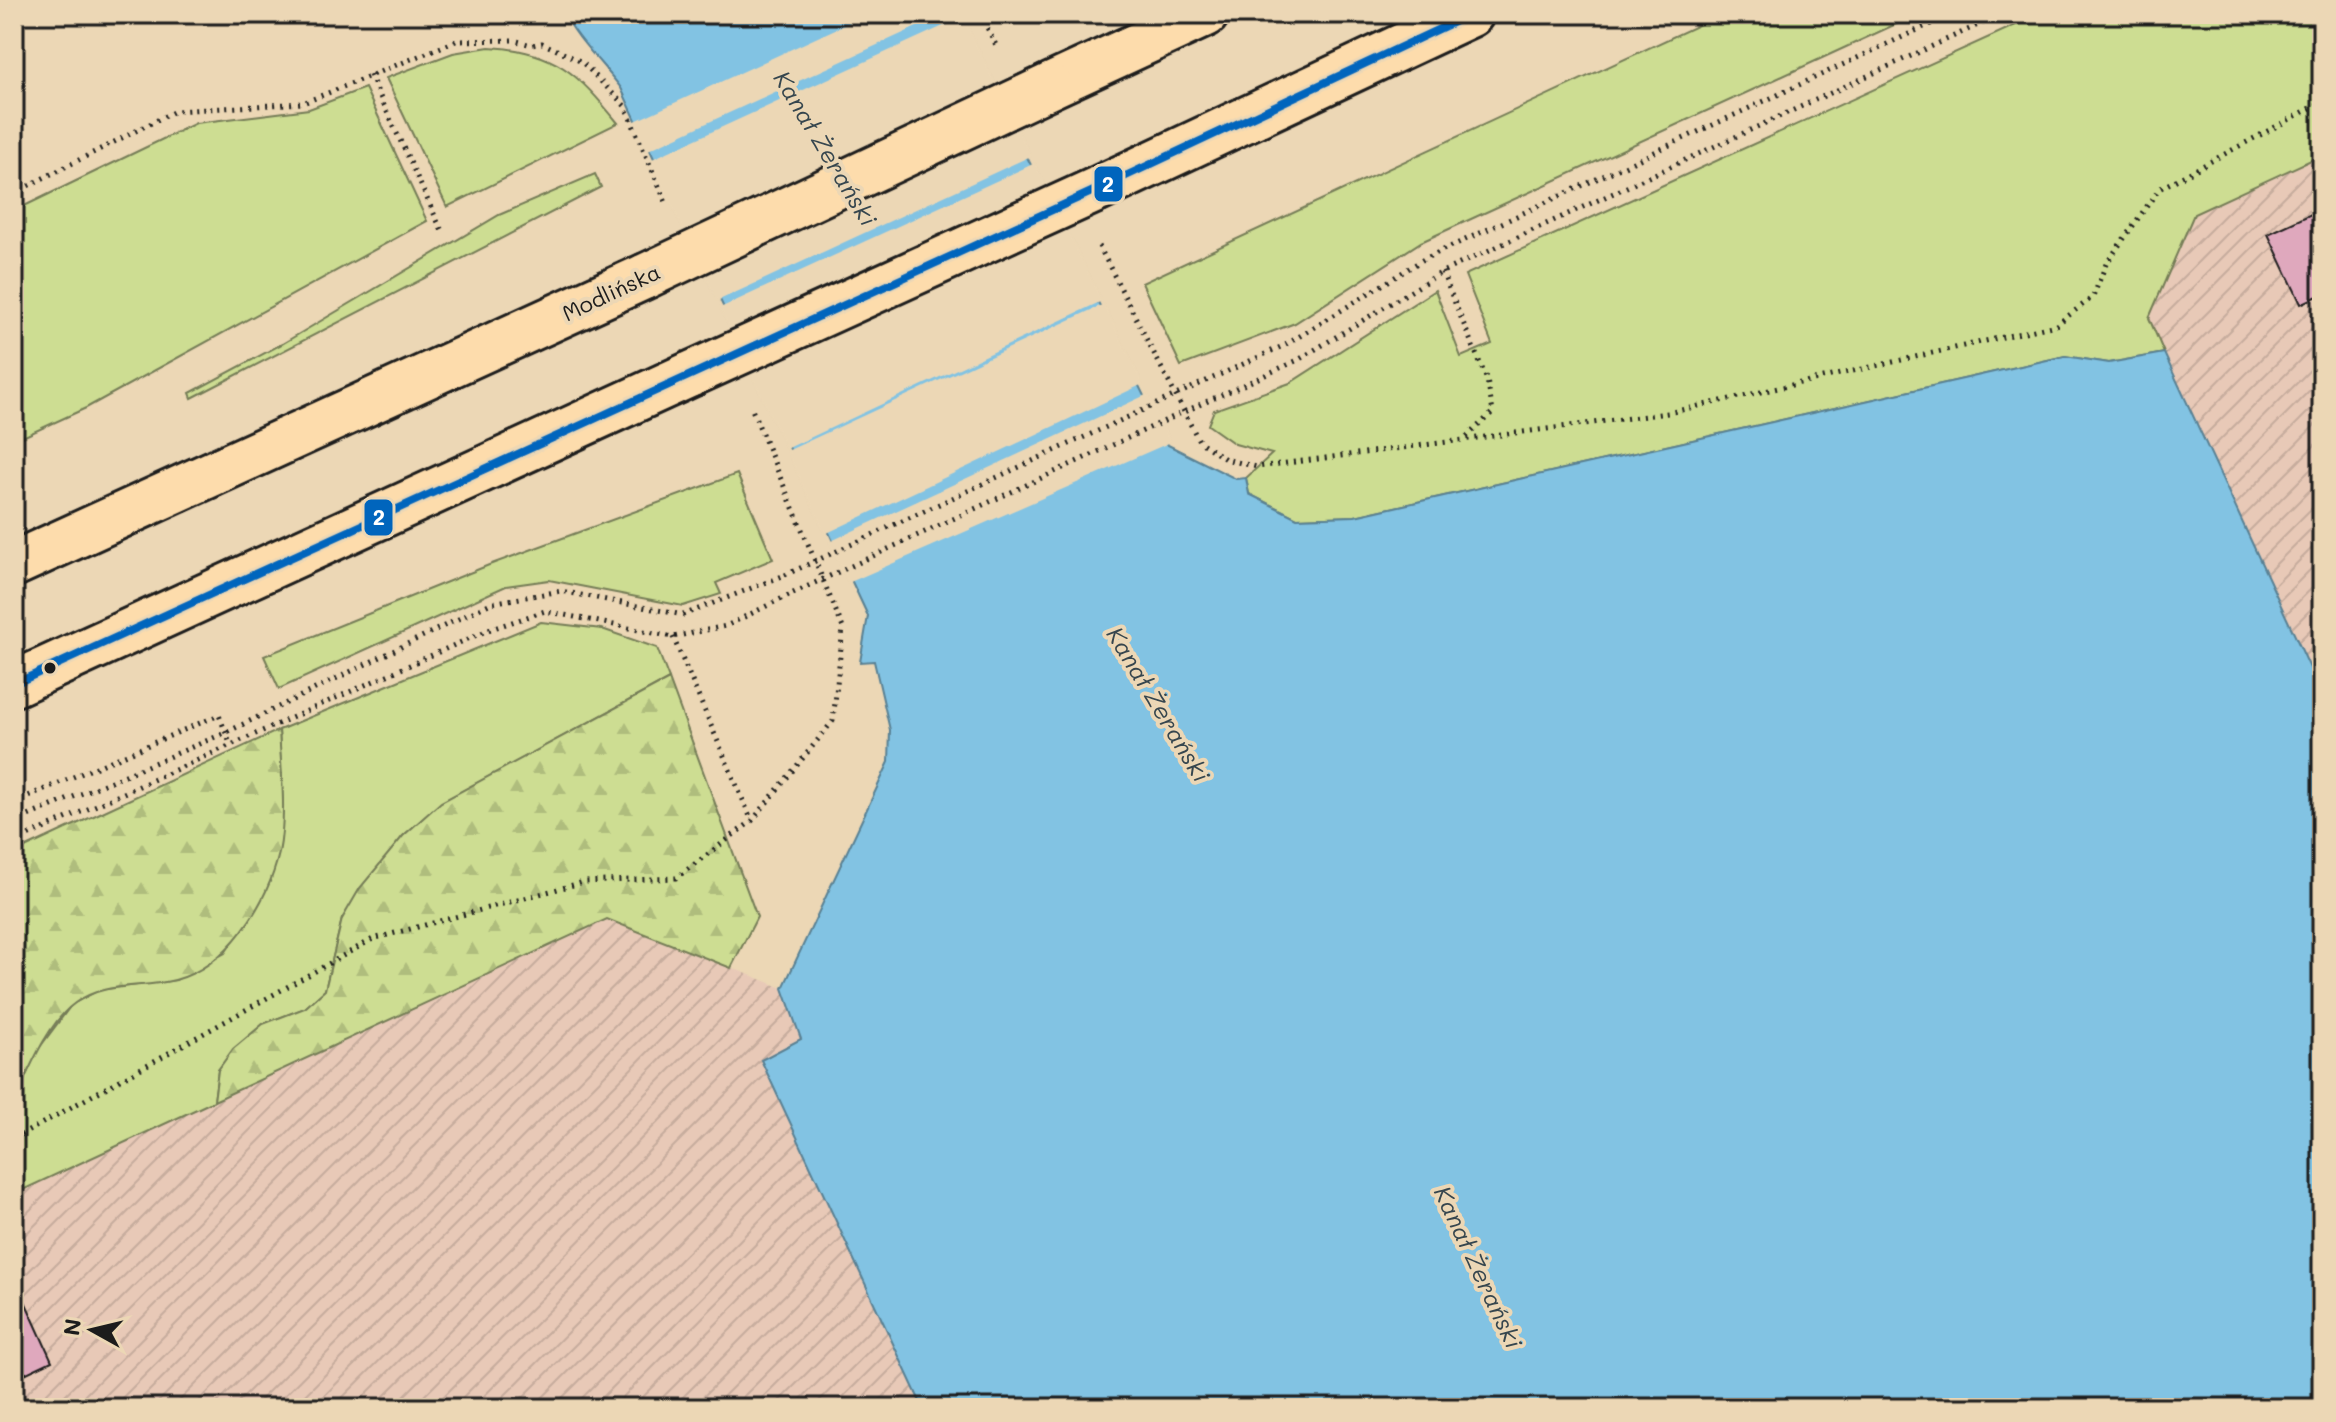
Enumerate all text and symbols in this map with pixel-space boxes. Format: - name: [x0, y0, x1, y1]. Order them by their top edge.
- water label: Kanał Żerański: [767, 65, 885, 232]
- line badge: 2: [1093, 165, 1124, 203]
- text: 2: [1102, 169, 1114, 198]
- street label: Modlińska: [557, 257, 665, 327]
- line badge: 2: [363, 498, 394, 537]
- text: 2: [373, 502, 385, 531]
- water label: Kanał Żerański: [1100, 621, 1218, 788]
- unlabelled marker: [42, 660, 58, 676]
- water label: Kanał Żerański: [1428, 1181, 1531, 1354]
- north arrow: [52, 1290, 132, 1370]
- text: N: [56, 1317, 87, 1337]

